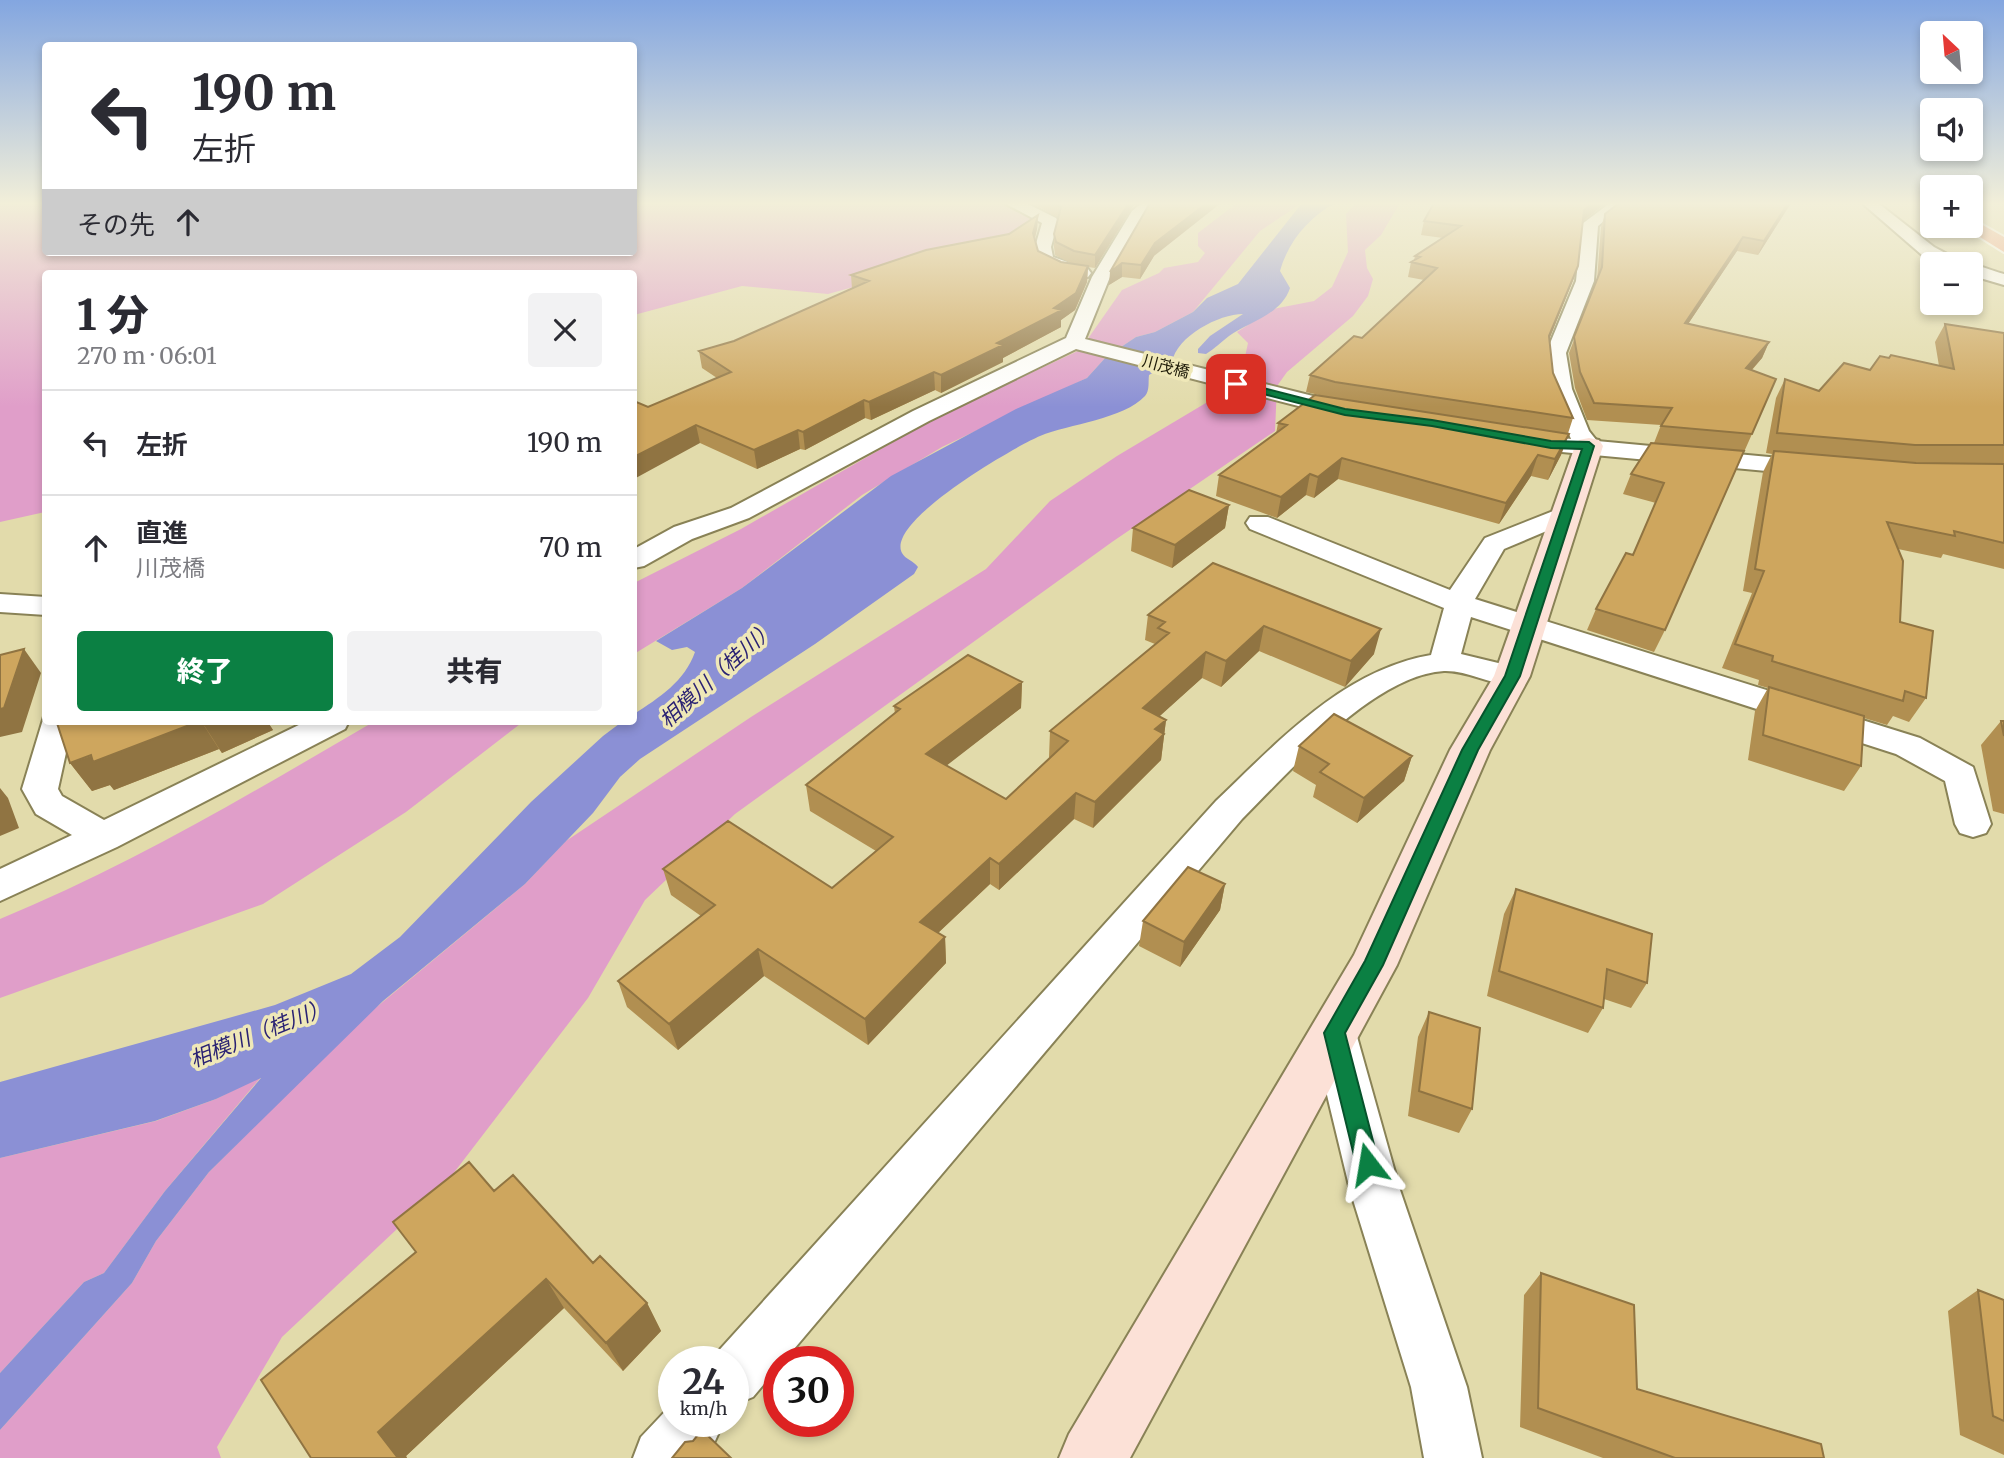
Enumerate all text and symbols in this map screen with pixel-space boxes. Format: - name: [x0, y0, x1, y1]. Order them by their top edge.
- north arrow: [1920, 21, 1983, 84]
- map controls: [1920, 21, 1983, 315]
- text: 190 m: [192, 62, 336, 123]
- icon: left: [77, 70, 168, 161]
- button: sound: [1920, 98, 1983, 161]
- text: 左折: [192, 129, 256, 169]
- button: +: [1920, 175, 1983, 238]
- icon: ahead: [169, 203, 207, 241]
- text: その先: [77, 208, 155, 241]
- button: −: [1920, 252, 1983, 315]
- text: 1 分: [77, 289, 149, 341]
- button: close: [528, 293, 602, 367]
- text: 270 m · 06:01: [77, 341, 217, 370]
- street label: 川茂橋: [1140, 350, 1192, 382]
- pin: [1206, 354, 1266, 414]
- icon: arrive: [1217, 365, 1255, 403]
- icon: left: [77, 424, 115, 462]
- text: 190 m: [527, 426, 602, 459]
- text: 左折: [136, 428, 188, 461]
- text: 直進: [136, 516, 188, 549]
- icon: ahead: [77, 529, 115, 567]
- text: 70 m: [539, 531, 602, 564]
- text: 川茂橋: [136, 553, 205, 582]
- water label: 相模川（桂川）: [653, 615, 781, 733]
- button: 終了: [77, 631, 333, 711]
- button: 共有: [347, 631, 602, 711]
- water label: 相模川（桂川）: [186, 993, 332, 1073]
- position arrow: [1331, 1127, 1405, 1201]
- speed limit sign: 30: [763, 1346, 854, 1437]
- text: 24: [682, 1360, 725, 1404]
- text: km/h: [680, 1397, 727, 1420]

